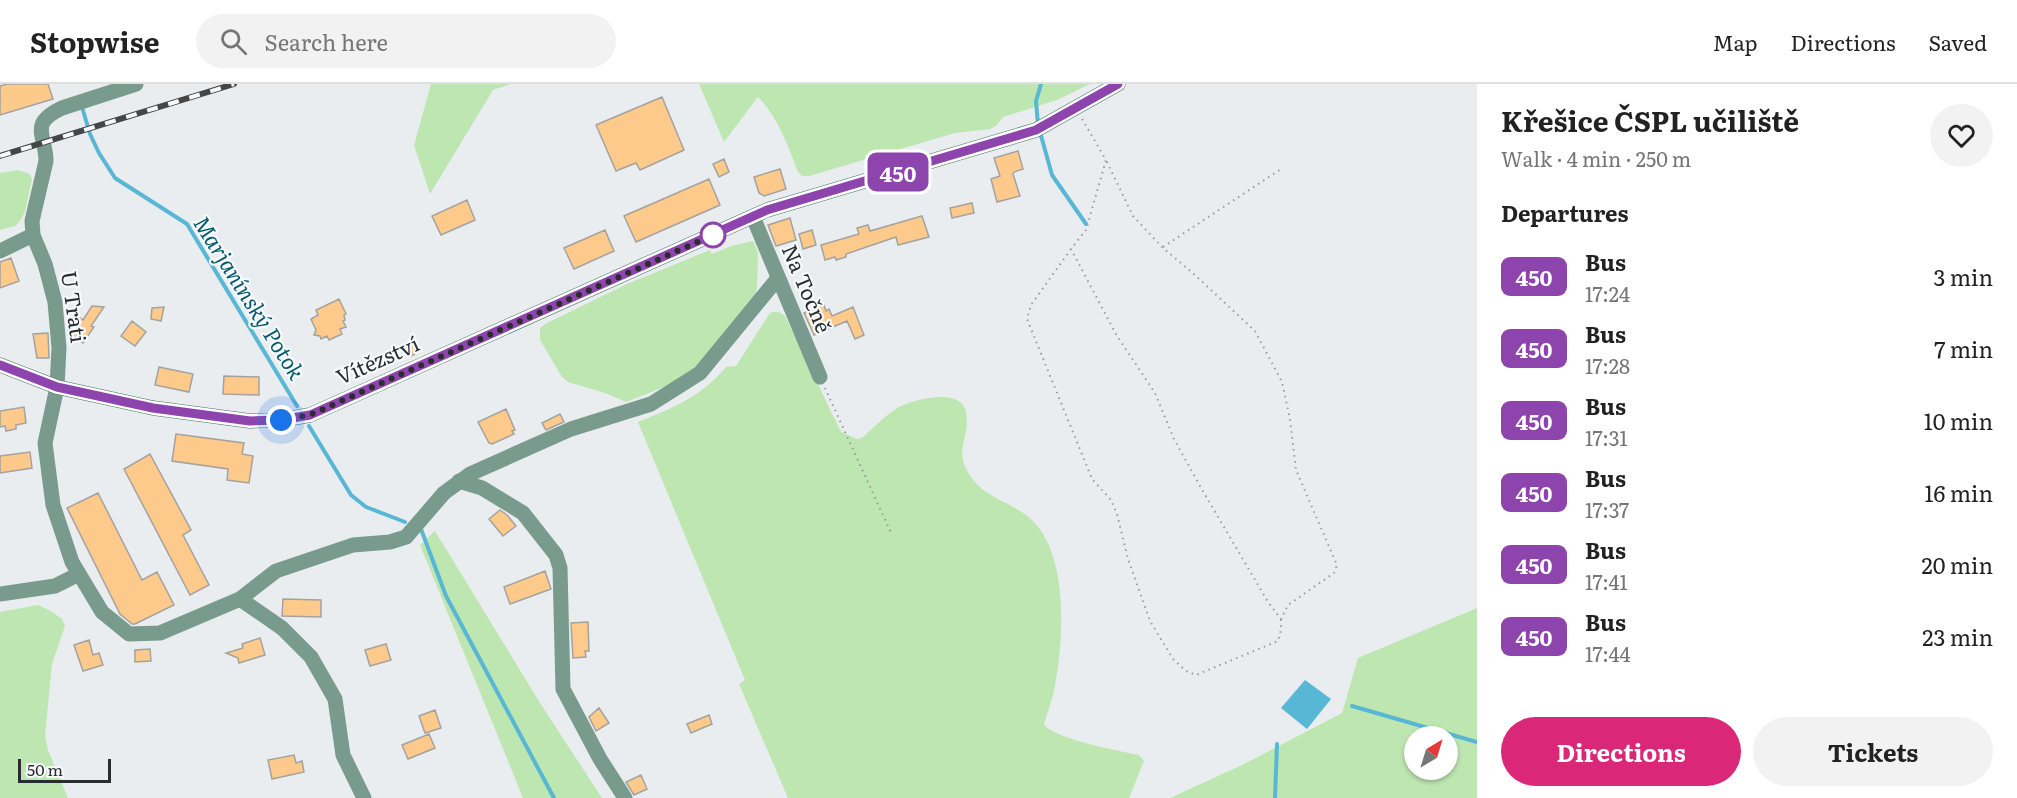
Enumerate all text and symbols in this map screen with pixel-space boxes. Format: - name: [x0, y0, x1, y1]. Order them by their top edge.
- search box: [196, 14, 616, 68]
- text: Stopwise: [30, 20, 160, 62]
- icon: search: [217, 25, 250, 58]
- text: Search here: [265, 25, 388, 58]
- text: Map: [1713, 26, 1758, 57]
- text: Directions: [1791, 26, 1896, 57]
- text: Saved: [1929, 26, 1987, 57]
- text: Křešice ČSPL učiliště: [1501, 99, 1799, 141]
- button: heart: [1930, 104, 1993, 167]
- text: Walk · 4 min · 250 m: [1501, 143, 1691, 173]
- line badge: 450: [864, 152, 932, 191]
- text: 450: [879, 157, 917, 188]
- text: Departures: [1501, 196, 1628, 229]
- water label: Marjanínský Potok: [187, 209, 314, 386]
- unlabelled marker: [700, 222, 726, 248]
- street label: Na Točně: [776, 239, 841, 337]
- text: Bus: [1585, 245, 1626, 278]
- text: 3 min: [1933, 260, 1993, 293]
- text: 450: [1515, 261, 1553, 292]
- street label: U Trati: [55, 269, 96, 345]
- text: 17:24: [1585, 278, 1630, 308]
- text: Bus: [1585, 317, 1626, 350]
- street label: Vítězství: [330, 327, 424, 391]
- text: 7 min: [1934, 332, 1993, 365]
- text: 450: [1515, 333, 1553, 364]
- text: 17:28: [1585, 350, 1630, 380]
- text: Bus: [1585, 389, 1626, 422]
- text: 10 min: [1924, 404, 1993, 437]
- your location: [266, 405, 296, 435]
- text: 450: [1515, 405, 1553, 436]
- text: 17:31: [1585, 422, 1628, 452]
- text: Bus: [1585, 461, 1626, 494]
- text: 16 min: [1925, 476, 1993, 509]
- text: 450: [1515, 477, 1553, 508]
- text: 17:37: [1585, 494, 1629, 524]
- text: Bus: [1585, 533, 1626, 566]
- text: 20 min: [1921, 548, 1993, 581]
- text: 450: [1515, 549, 1553, 580]
- text: 17:41: [1585, 566, 1628, 596]
- text: Bus: [1585, 605, 1626, 638]
- text: 23 min: [1922, 620, 1993, 653]
- text: 450: [1515, 621, 1553, 652]
- text: 17:44: [1585, 638, 1631, 668]
- button: Directions: [1501, 717, 1741, 786]
- button: Tickets: [1753, 717, 1993, 786]
- north arrow: [1404, 726, 1458, 780]
- map controls: [1404, 726, 1458, 780]
- scale bar: [18, 756, 111, 784]
- text: 50 m: [27, 757, 63, 781]

